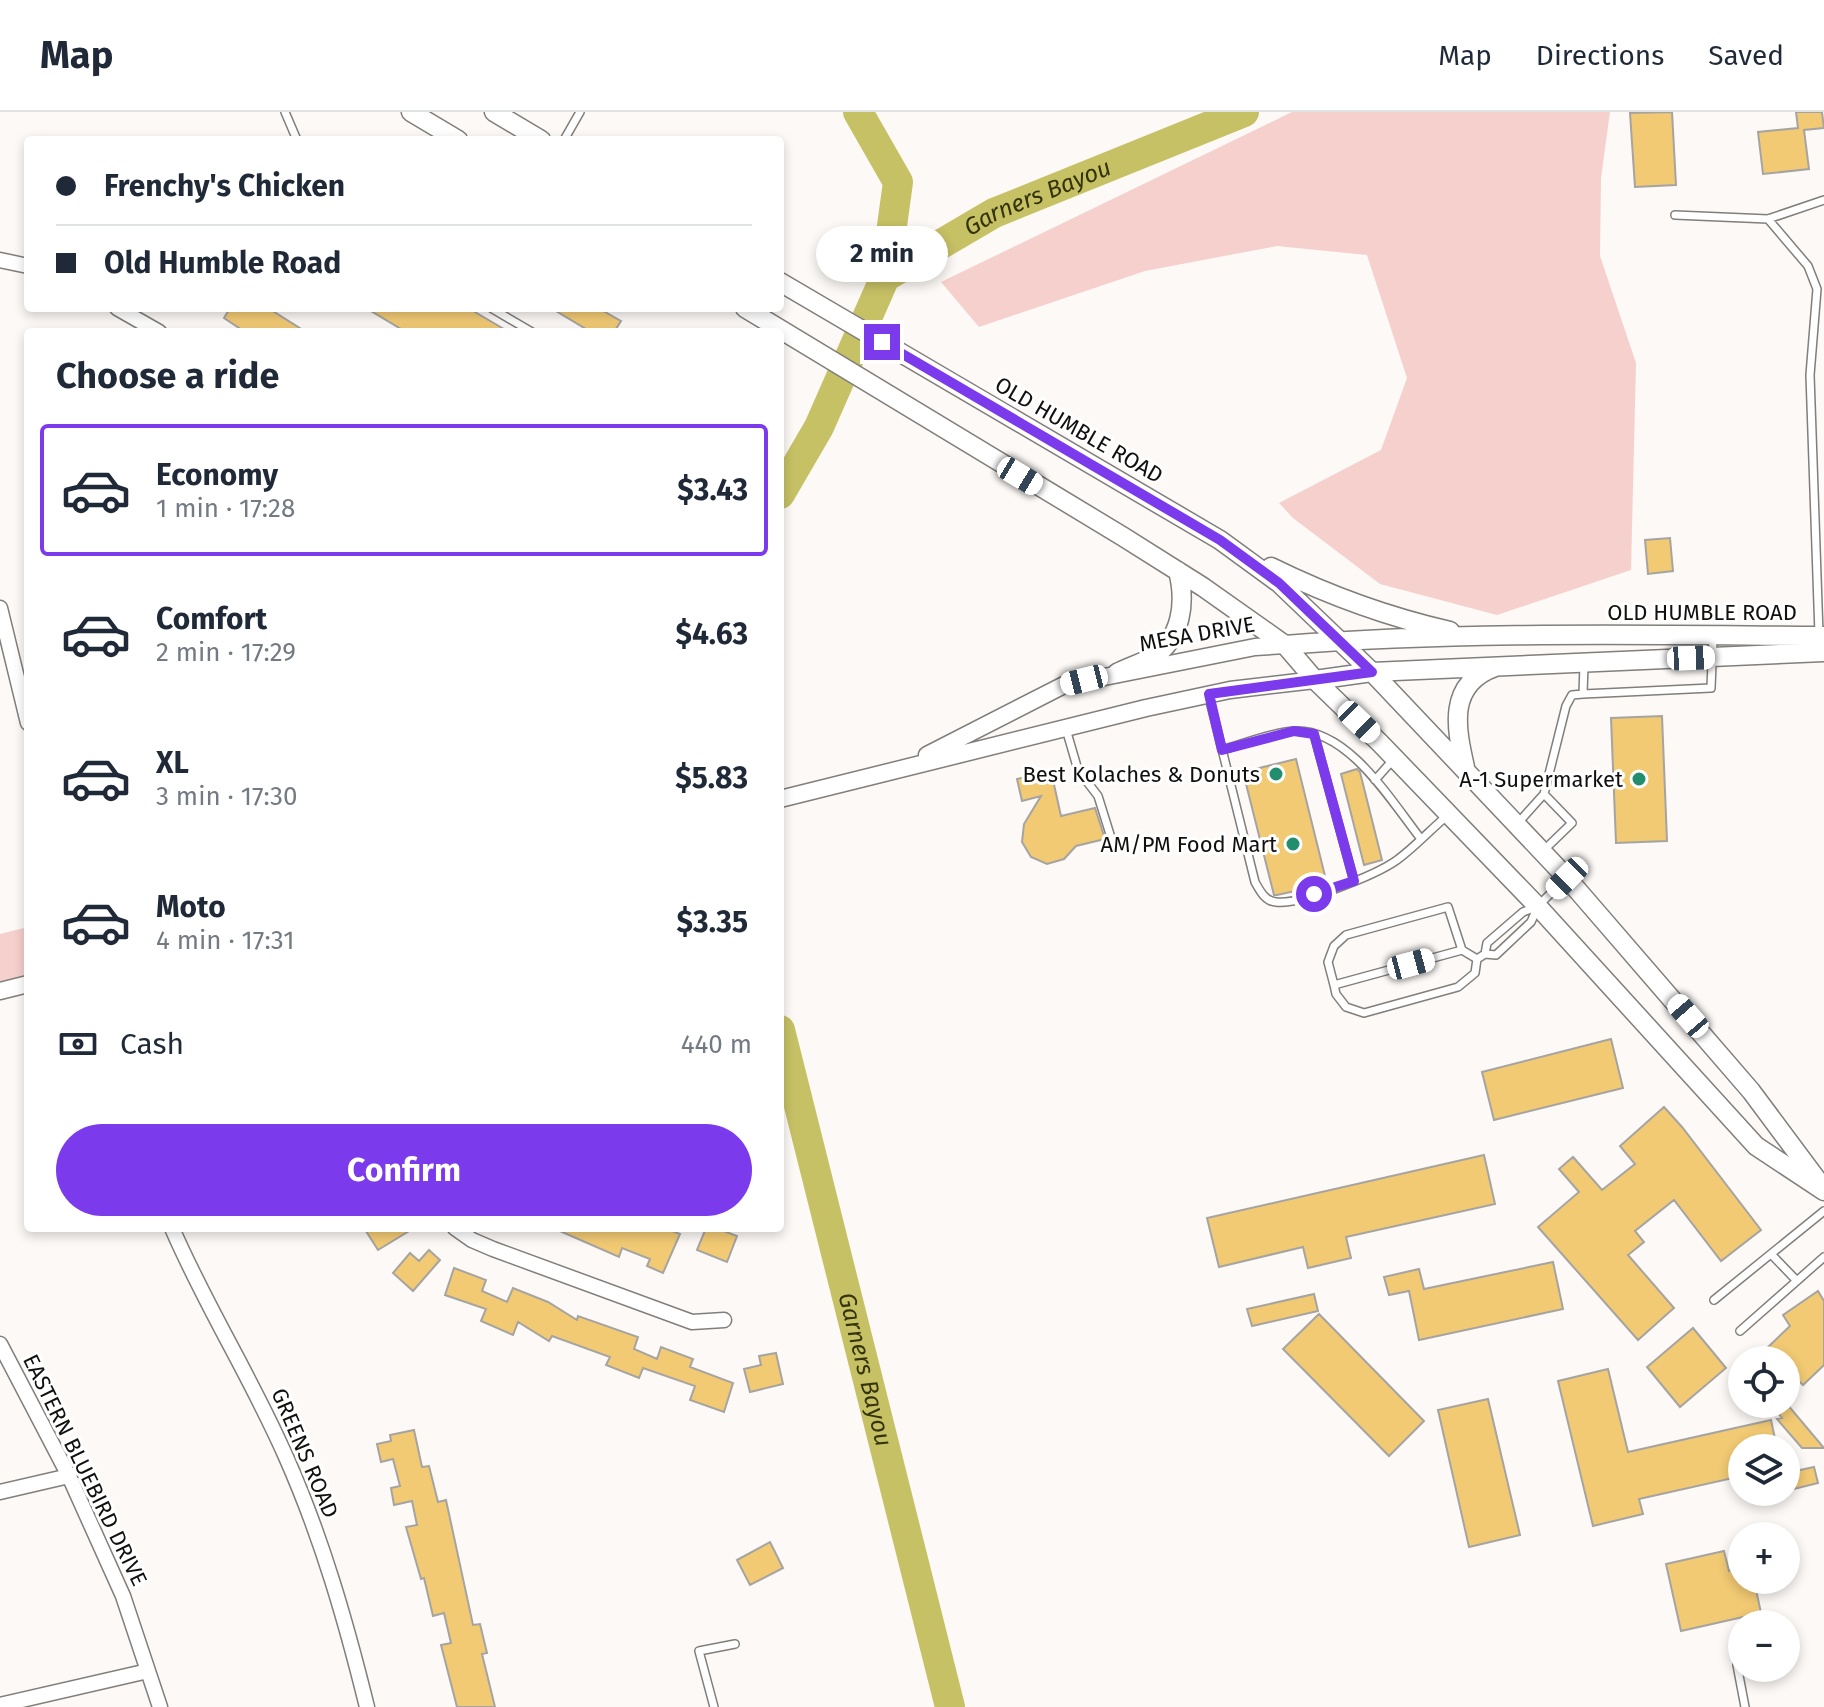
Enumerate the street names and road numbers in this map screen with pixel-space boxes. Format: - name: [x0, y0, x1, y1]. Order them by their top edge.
- street label: OLD HUMBLE ROAD: [990, 371, 1168, 489]
- street label: OLD HUMBLE ROAD: [1607, 599, 1797, 626]
- street label: MESA DRIVE: [1137, 611, 1257, 657]
- street label: EASTERN BLUEBIRD DRIVE: [17, 1350, 153, 1590]
- street label: GREENS ROAD: [266, 1384, 344, 1522]

